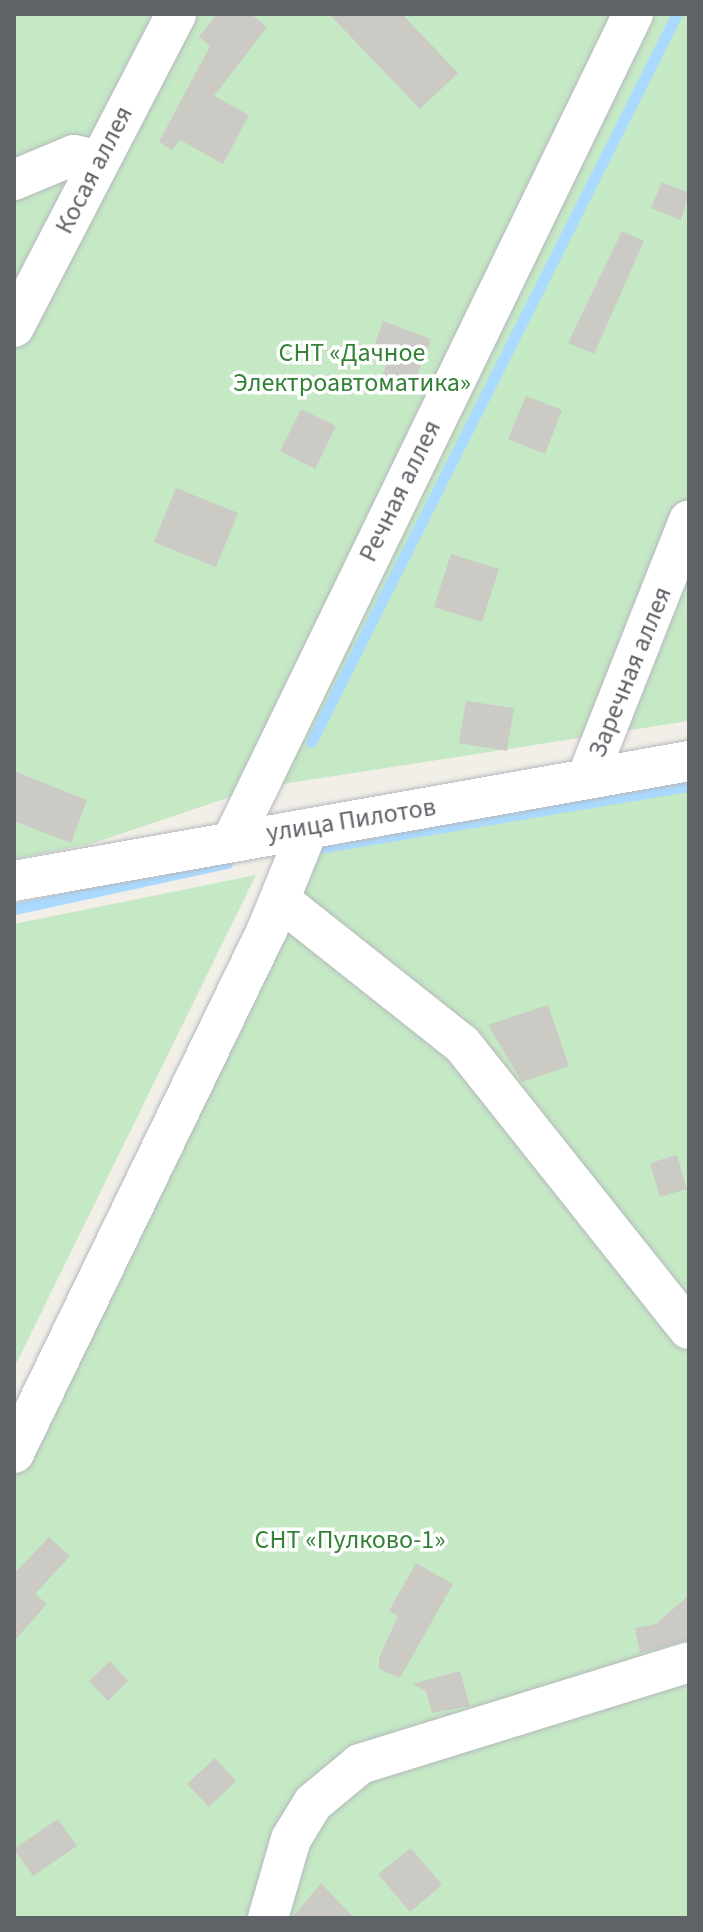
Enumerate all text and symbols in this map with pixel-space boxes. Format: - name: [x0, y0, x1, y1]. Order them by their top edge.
- street label: Косая аллея: [49, 101, 139, 239]
- park label: СНТ «Дачное Электроавтоматика»: [233, 337, 471, 398]
- street label: Речная аллея: [352, 415, 448, 567]
- street label: Заречная аллея: [582, 582, 678, 762]
- street label: улица Пилотов: [264, 791, 438, 849]
- park label: СНТ «Пулково-1»: [255, 1524, 445, 1556]

